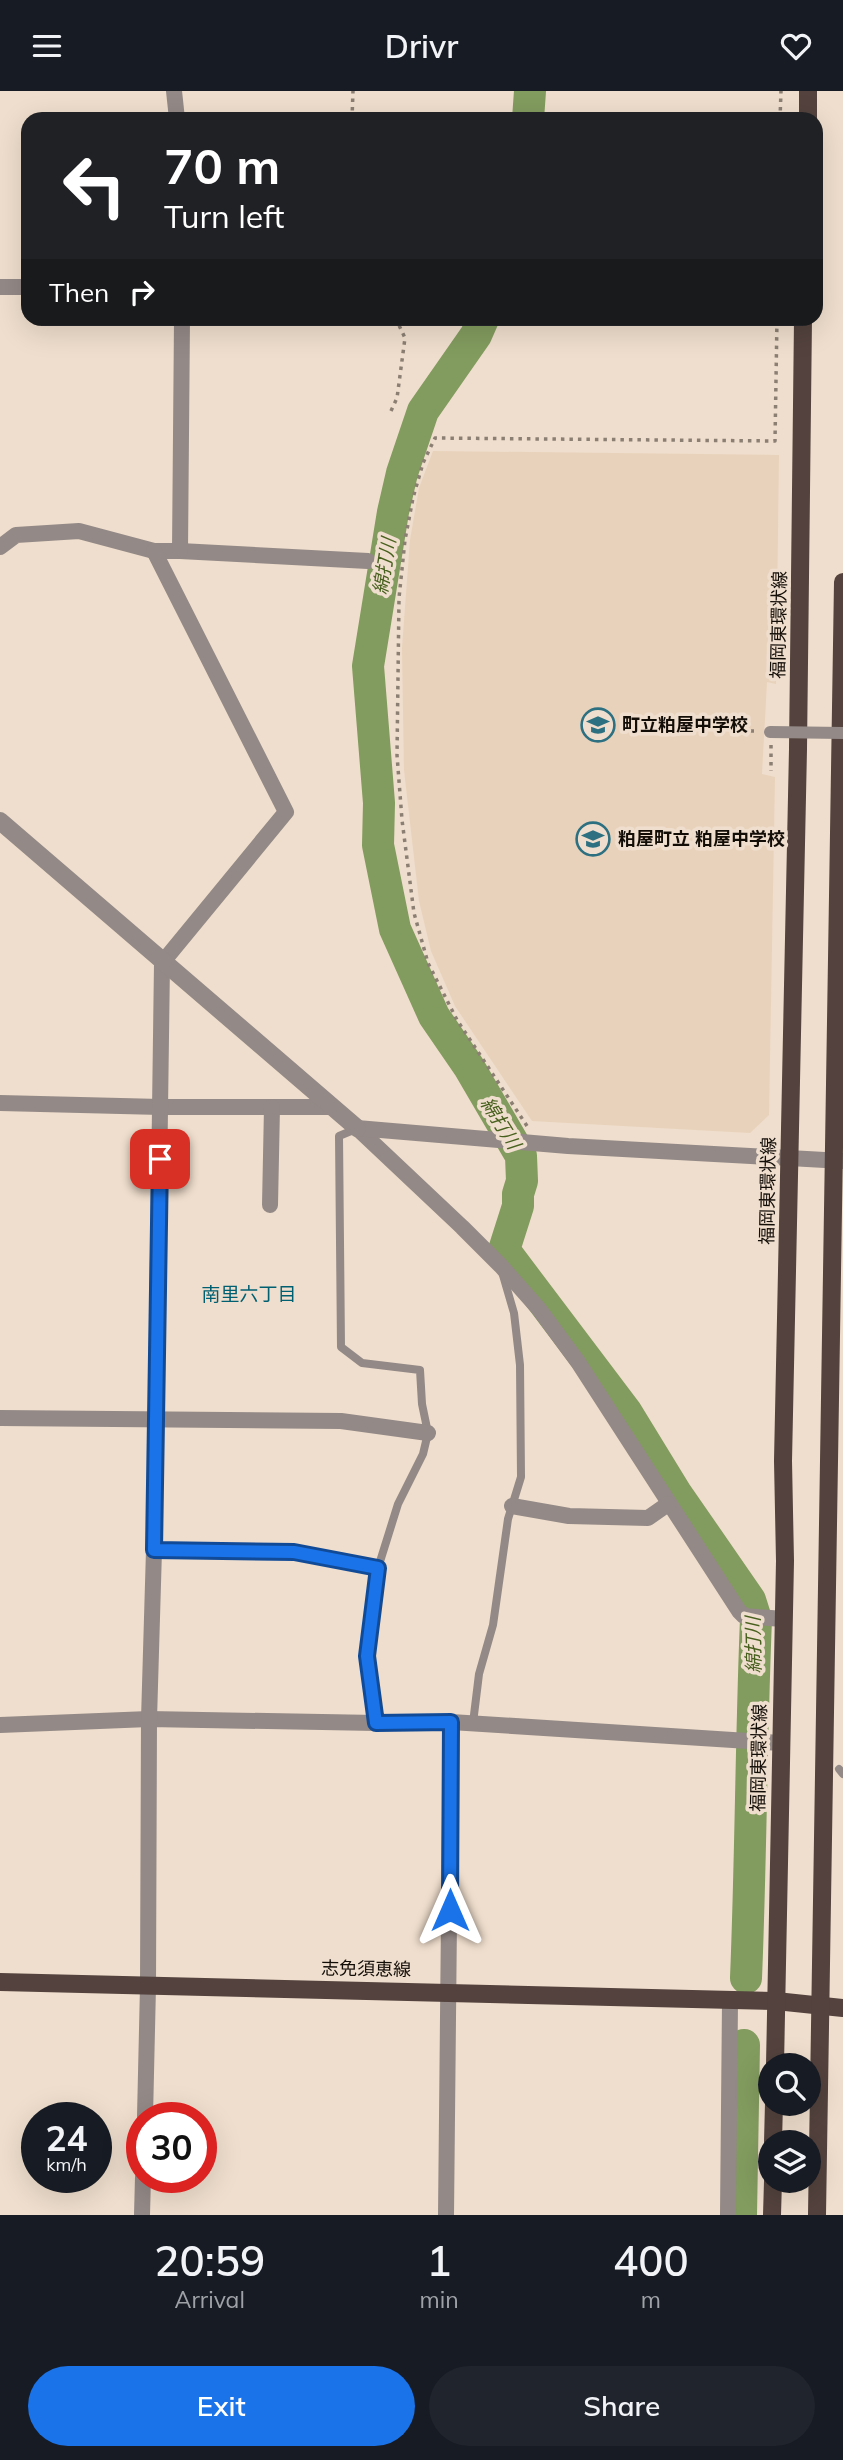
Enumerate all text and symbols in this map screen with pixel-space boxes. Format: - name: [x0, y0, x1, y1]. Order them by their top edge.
- text: Drivr: [385, 26, 458, 66]
- icon: menu: [28, 27, 66, 65]
- icon: heart: [777, 27, 815, 65]
- text: 70 m: [164, 135, 280, 196]
- icon: left: [49, 140, 140, 231]
- text: Turn left: [164, 196, 284, 236]
- icon: right: [123, 273, 161, 311]
- text: Then: [49, 276, 109, 309]
- water label: 綿打川: [368, 534, 401, 596]
- street label: 福岡東環状線: [766, 571, 791, 679]
- school or university icon: 町立粕屋中学校: [579, 706, 617, 744]
- place label: 町立粕屋中学校: [622, 713, 748, 736]
- school or university icon: 粕屋町立 粕屋中学校: [574, 820, 612, 858]
- place label: 粕屋町立 粕屋中学校: [618, 827, 785, 850]
- water label: 綿打川: [476, 1092, 527, 1155]
- pin: [130, 1129, 190, 1189]
- street label: 福岡東環状線: [755, 1137, 780, 1245]
- icon: arrive: [141, 1140, 179, 1178]
- district label: 南里六丁目: [201, 1282, 297, 1306]
- water label: 綿打川: [740, 1614, 765, 1674]
- street label: 福岡東環状線: [746, 1704, 771, 1812]
- position arrow: [413, 1873, 487, 1947]
- street label: 志免須恵線: [321, 1956, 411, 1981]
- map controls: [758, 2053, 821, 2193]
- button: search: [758, 2053, 821, 2116]
- speed limit sign: 30: [126, 2102, 217, 2193]
- text: 24: [45, 2116, 88, 2160]
- button: layers: [758, 2130, 821, 2193]
- text: km/h: [46, 2153, 87, 2176]
- text: 20:59: [154, 2234, 265, 2287]
- text: 1: [426, 2234, 452, 2287]
- text: 400: [613, 2234, 689, 2287]
- text: Arrival: [175, 2285, 245, 2314]
- text: min: [419, 2285, 459, 2314]
- text: m: [641, 2285, 661, 2314]
- button: Exit: [28, 2366, 415, 2446]
- button: Share: [429, 2366, 815, 2446]

